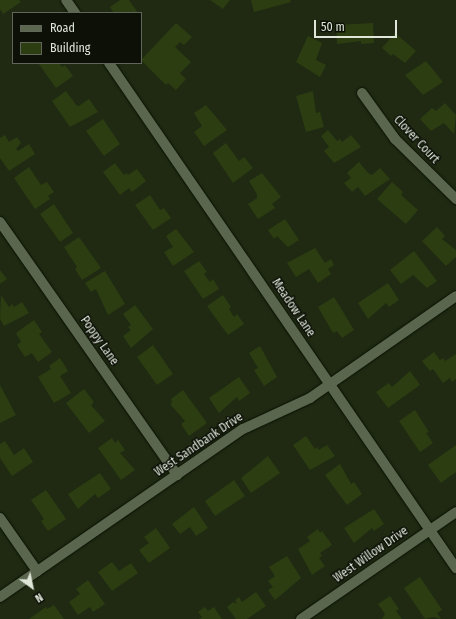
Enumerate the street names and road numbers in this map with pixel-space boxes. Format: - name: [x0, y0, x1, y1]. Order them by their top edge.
- street label: Clover Court: [390, 113, 442, 167]
- street label: Meadow Lane: [268, 276, 318, 340]
- street label: Poppy Lane: [77, 314, 121, 368]
- street label: West Sandbank Drive: [152, 410, 246, 480]
- street label: West Willow Drive: [331, 524, 411, 586]

